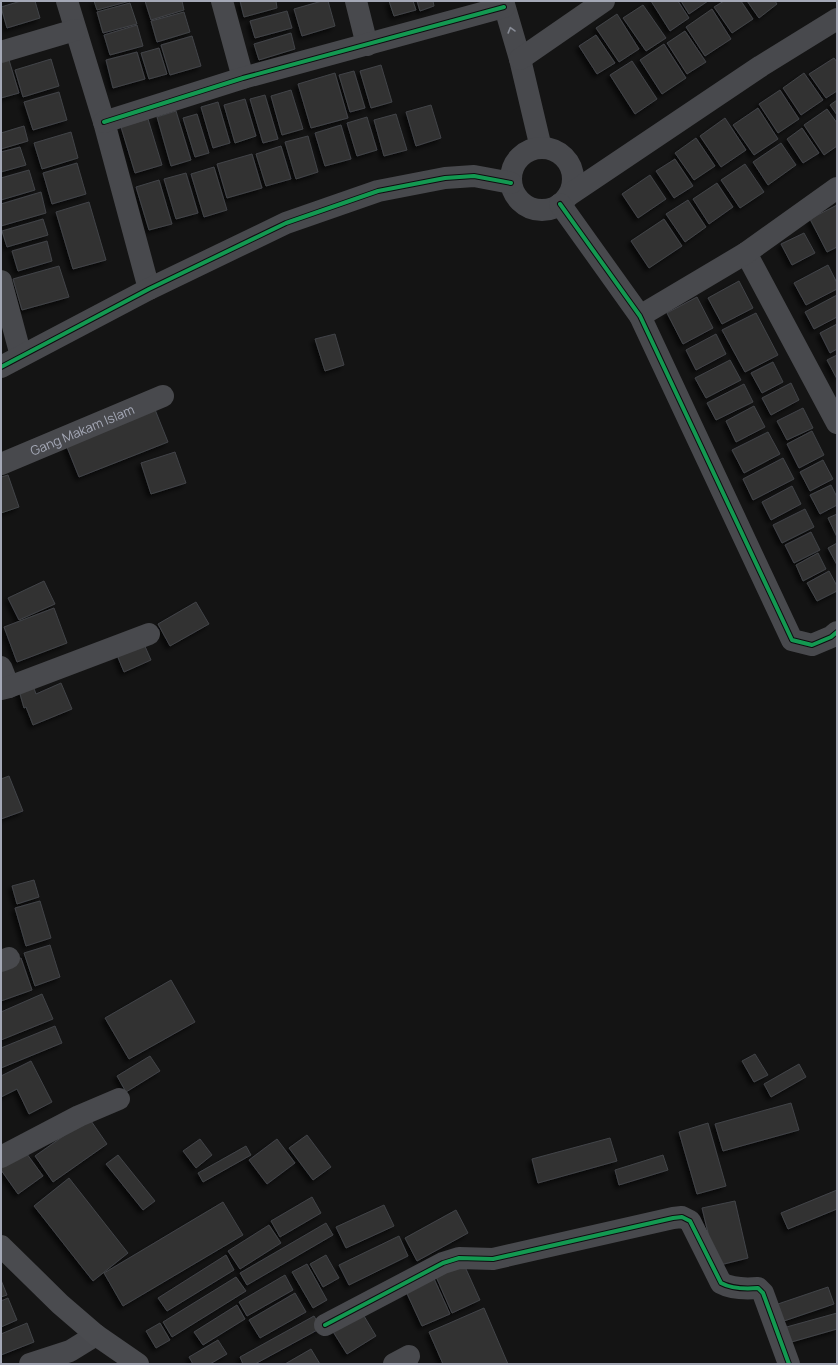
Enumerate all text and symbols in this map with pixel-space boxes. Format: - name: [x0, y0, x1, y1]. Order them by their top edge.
- one-way arrow: [507, 27, 516, 34]
- street label: Gang Makam Islam: [27, 400, 137, 460]

